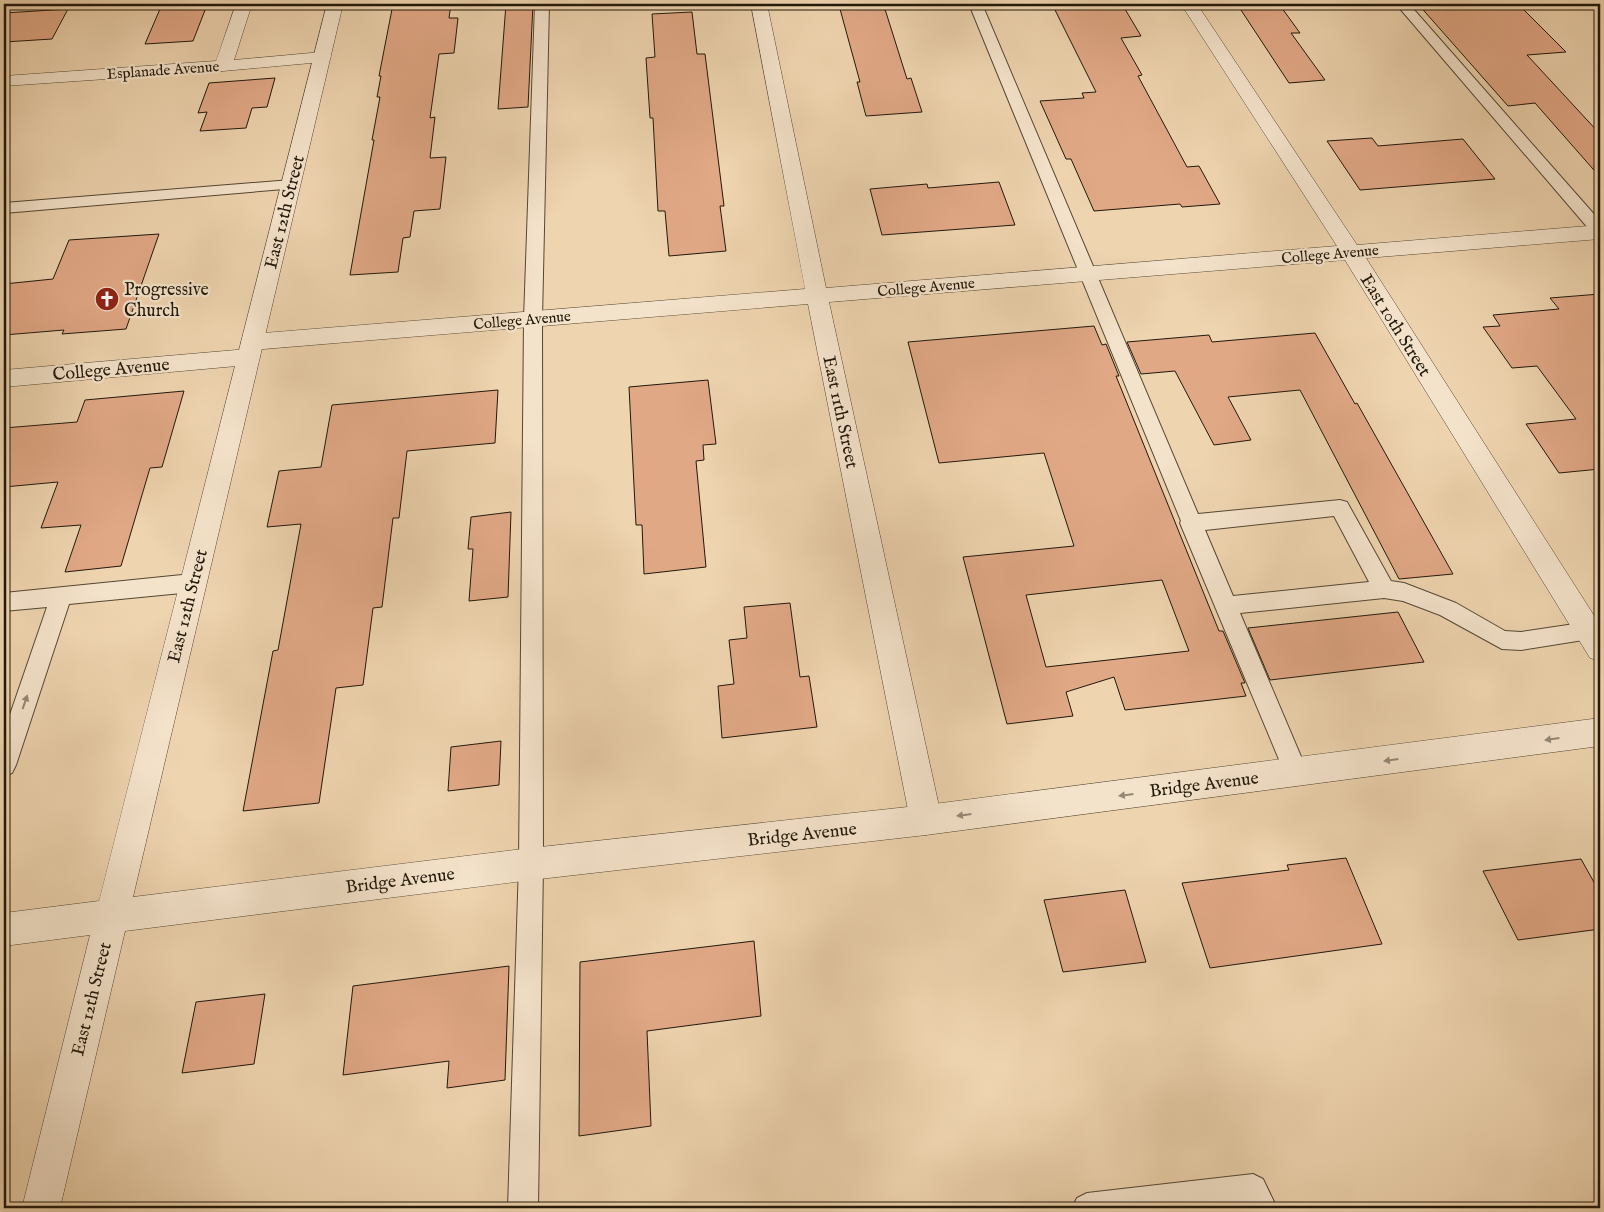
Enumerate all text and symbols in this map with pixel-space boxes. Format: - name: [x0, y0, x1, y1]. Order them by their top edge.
- street label: Esplanade Avenue: [106, 57, 220, 84]
- street label: East 12th Street: [260, 153, 311, 272]
- street label: College Avenue: [1280, 241, 1380, 268]
- street label: East 10th Street: [1354, 270, 1435, 381]
- street label: College Avenue: [876, 274, 976, 301]
- place label: Progressive Church: [124, 279, 209, 323]
- church icon: Progressive Church: [94, 286, 120, 312]
- street label: College Avenue: [472, 307, 572, 334]
- street label: College Avenue: [52, 354, 171, 387]
- street label: East 11th Street: [816, 354, 863, 471]
- street label: East 12th Street: [163, 547, 214, 666]
- one-way arrow: [21, 694, 29, 709]
- one-way arrow: [1544, 735, 1560, 743]
- one-way arrow: [1383, 756, 1399, 764]
- street label: Bridge Avenue: [1148, 767, 1260, 804]
- one-way arrow: [1117, 791, 1133, 799]
- one-way arrow: [956, 811, 972, 819]
- street label: Bridge Avenue: [746, 818, 858, 853]
- street label: Bridge Avenue: [344, 863, 456, 900]
- street label: East 12th Street: [67, 940, 118, 1059]

